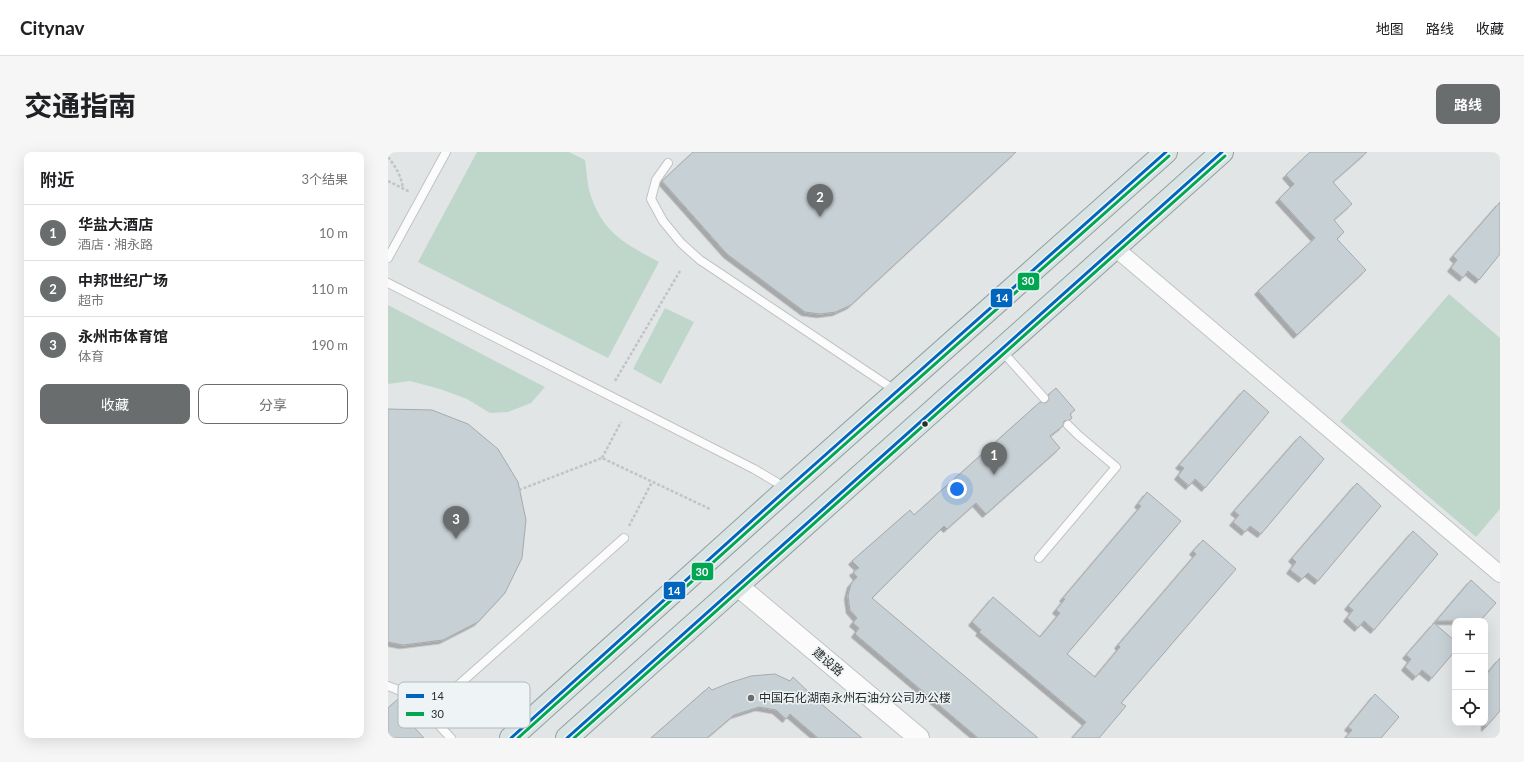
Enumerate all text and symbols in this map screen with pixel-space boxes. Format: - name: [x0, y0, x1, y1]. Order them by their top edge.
- text: Citynav: [20, 16, 85, 39]
- text: 地图: [1376, 20, 1404, 37]
- text: 路线: [1426, 20, 1454, 37]
- text: 收藏: [1476, 20, 1504, 37]
- button: 路线: [1436, 84, 1500, 124]
- text: 交通指南: [24, 88, 136, 122]
- text: 附近: [40, 169, 74, 190]
- text: 3个结果: [301, 171, 348, 187]
- pin: 2: [807, 184, 833, 217]
- text: 华盐大酒店: [78, 215, 153, 233]
- text: 1: [49, 225, 57, 241]
- text: 10 m: [319, 225, 348, 241]
- text: 酒店 · 湘永路: [78, 236, 153, 252]
- text: 中邦世纪广场: [78, 271, 168, 289]
- line badge: 30: [1017, 272, 1040, 291]
- text: 30: [1022, 274, 1035, 287]
- text: 2: [49, 281, 57, 297]
- text: 110 m: [311, 281, 348, 297]
- line badge: 14: [990, 288, 1013, 308]
- text: 14: [996, 291, 1009, 304]
- text: 超市: [78, 292, 104, 308]
- text: 永州市体育馆: [78, 327, 168, 345]
- text: 3: [49, 337, 57, 353]
- text: 190 m: [311, 337, 348, 353]
- text: 体育: [78, 348, 104, 364]
- button: 收藏: [40, 384, 190, 424]
- button: 分享: [198, 384, 348, 424]
- unlabelled marker: [920, 419, 930, 429]
- pin: 1: [981, 442, 1007, 475]
- your location: [947, 479, 967, 499]
- pin: 3: [443, 506, 469, 539]
- line badge: 30: [691, 562, 714, 581]
- text: 30: [696, 565, 709, 578]
- line badge: 14: [663, 581, 686, 600]
- text: 14: [668, 584, 681, 597]
- map controls: [1452, 618, 1488, 726]
- button: +: [1452, 618, 1488, 654]
- street label: 建设路: [810, 644, 847, 679]
- button: −: [1452, 654, 1488, 690]
- legend: [398, 682, 530, 728]
- text: 14: [431, 689, 444, 702]
- place label: 中国石化湖南永州石油分公司办公楼: [759, 690, 951, 705]
- button: locate: [1452, 690, 1488, 726]
- marker: 中国石化湖南永州石油分公司办公楼: [746, 693, 756, 703]
- text: 30: [431, 707, 444, 720]

